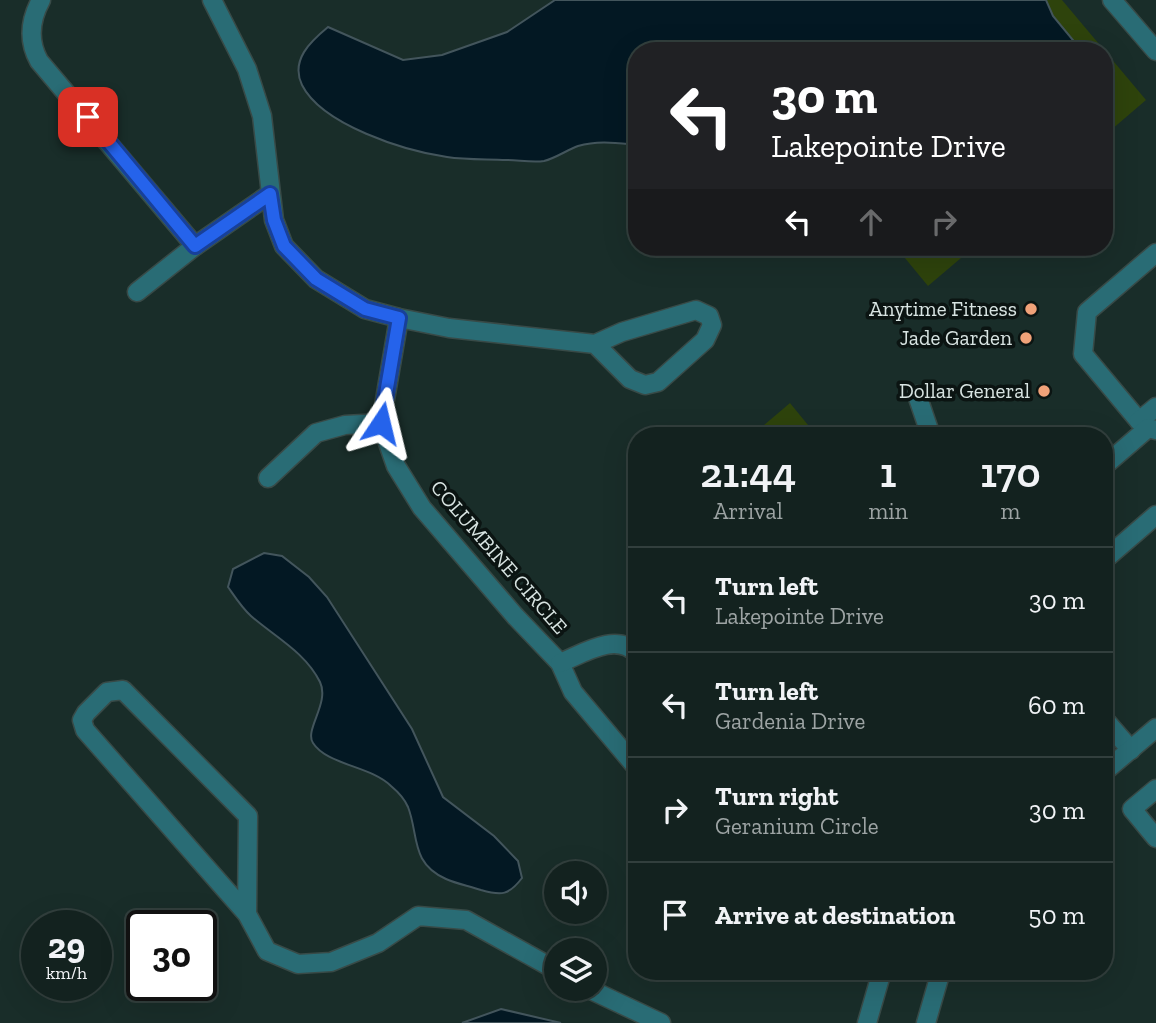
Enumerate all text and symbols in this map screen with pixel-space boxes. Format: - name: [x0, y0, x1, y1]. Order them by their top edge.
- text: 30 m: [771, 67, 877, 126]
- icon: left: [656, 70, 747, 161]
- pin: [58, 87, 118, 147]
- icon: arrive: [69, 98, 107, 136]
- text: Lakepointe Drive: [771, 127, 1006, 165]
- icon: left: [779, 203, 817, 241]
- icon: ahead: [852, 203, 890, 241]
- icon: right: [925, 203, 963, 241]
- place label: Anytime Fitness: [869, 296, 1017, 321]
- marker: Anytime Fitness: [1023, 301, 1039, 317]
- place label: Jade Garden: [900, 325, 1012, 350]
- marker: Jade Garden: [1018, 330, 1034, 346]
- place label: Dollar General: [899, 378, 1030, 403]
- marker: Dollar General: [1036, 383, 1052, 399]
- position arrow: [344, 386, 418, 460]
- text: 21:44: [700, 447, 796, 498]
- text: 1: [880, 447, 896, 498]
- text: 170: [980, 447, 1041, 498]
- street label: COLUMBINE CIRCLE: [426, 475, 573, 639]
- text: Arrival: [714, 497, 783, 525]
- text: min: [868, 497, 908, 525]
- text: m: [1000, 497, 1020, 525]
- text: Turn left: [715, 570, 818, 602]
- icon: left: [656, 581, 694, 619]
- text: 30 m: [1029, 584, 1085, 616]
- text: Lakepointe Drive: [715, 602, 884, 630]
- text: Turn left: [715, 675, 818, 707]
- icon: left: [656, 686, 694, 724]
- text: 60 m: [1028, 689, 1085, 721]
- text: Gardenia Drive: [715, 707, 865, 735]
- text: Turn right: [715, 780, 838, 812]
- icon: right: [656, 791, 694, 829]
- text: 30 m: [1029, 794, 1085, 826]
- text: Geranium Circle: [715, 812, 879, 840]
- map controls: [544, 861, 607, 1001]
- button: sound: [544, 861, 607, 924]
- icon: arrive: [656, 896, 694, 934]
- text: Arrive at destination: [715, 899, 955, 931]
- text: 50 m: [1028, 899, 1085, 931]
- speed limit sign: 30: [126, 910, 217, 1001]
- text: 29: [48, 925, 85, 967]
- button: layers: [544, 938, 607, 1001]
- text: km/h: [46, 962, 87, 984]

